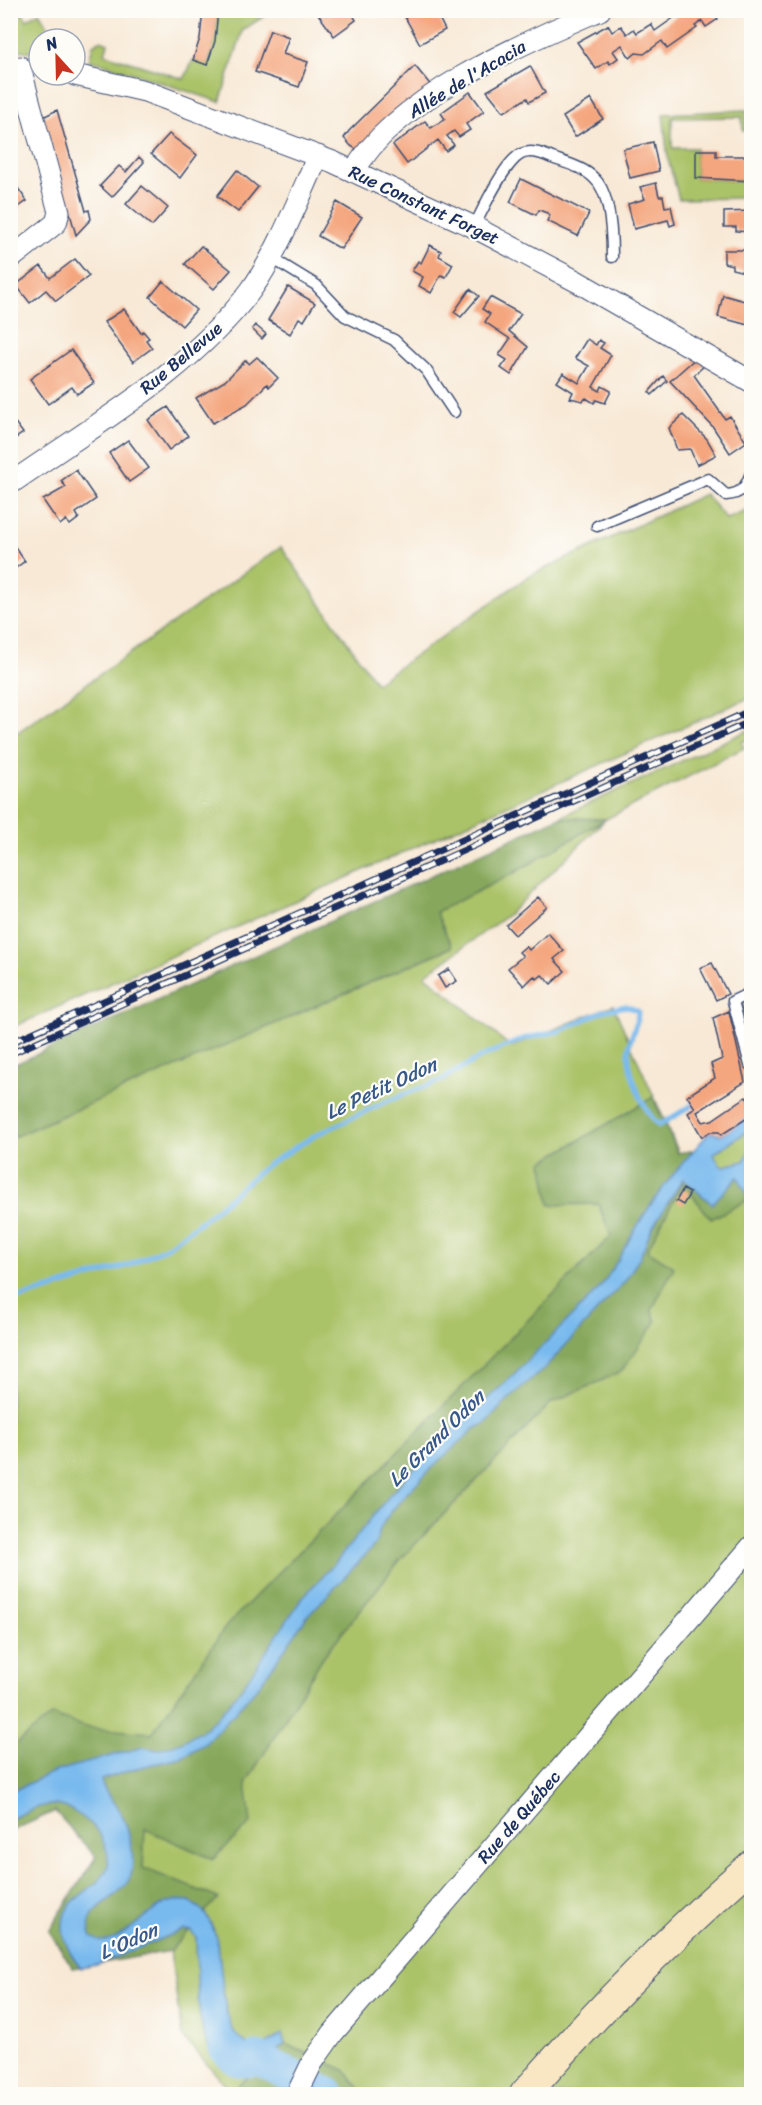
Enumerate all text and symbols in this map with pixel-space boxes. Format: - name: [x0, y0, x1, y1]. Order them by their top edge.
- north arrow: [27, 27, 87, 87]
- text: N: [40, 28, 63, 59]
- street label: Allée de l'Acacia: [401, 30, 533, 128]
- street label: Rue Constant Forget: [343, 156, 505, 254]
- street label: Rue Bellevue: [132, 313, 230, 403]
- water label: Le Petit Odon: [320, 1046, 445, 1130]
- water label: Le Grand Odon: [379, 1380, 495, 1495]
- street label: Rue de Québec: [469, 1763, 569, 1871]
- water label: L'Odon: [93, 1912, 165, 1970]

